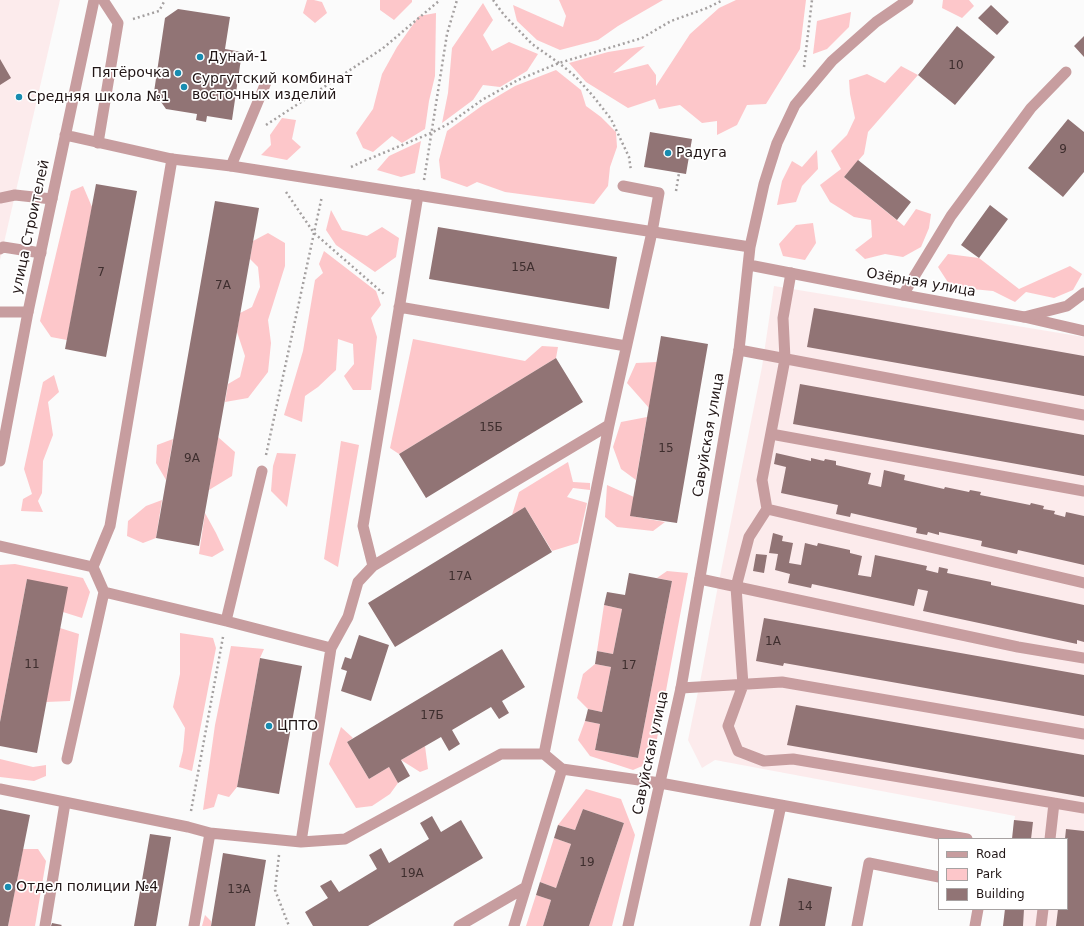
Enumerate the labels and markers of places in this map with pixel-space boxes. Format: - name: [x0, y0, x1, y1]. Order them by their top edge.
- place label: Дунай-1: [208, 49, 268, 65]
- marker: Дунай-1: [195, 52, 205, 62]
- place label: Пятёрочка: [92, 65, 170, 81]
- marker: Пятёрочка: [173, 68, 183, 78]
- place label: Сургутский комбинат восточных изделий: [192, 71, 353, 104]
- marker: Сургутский комбинат восточных изделий: [179, 82, 189, 92]
- place label: Средняя школа №1: [27, 89, 170, 105]
- marker: Средняя школа №1: [14, 92, 24, 102]
- place label: Радуга: [676, 145, 727, 161]
- marker: Радуга: [663, 148, 673, 158]
- place label: ЦПТО: [277, 718, 318, 734]
- marker: ЦПТО: [264, 721, 274, 731]
- place label: Отдел полиции №4: [16, 879, 158, 895]
- marker: Отдел полиции №4: [3, 882, 13, 892]

